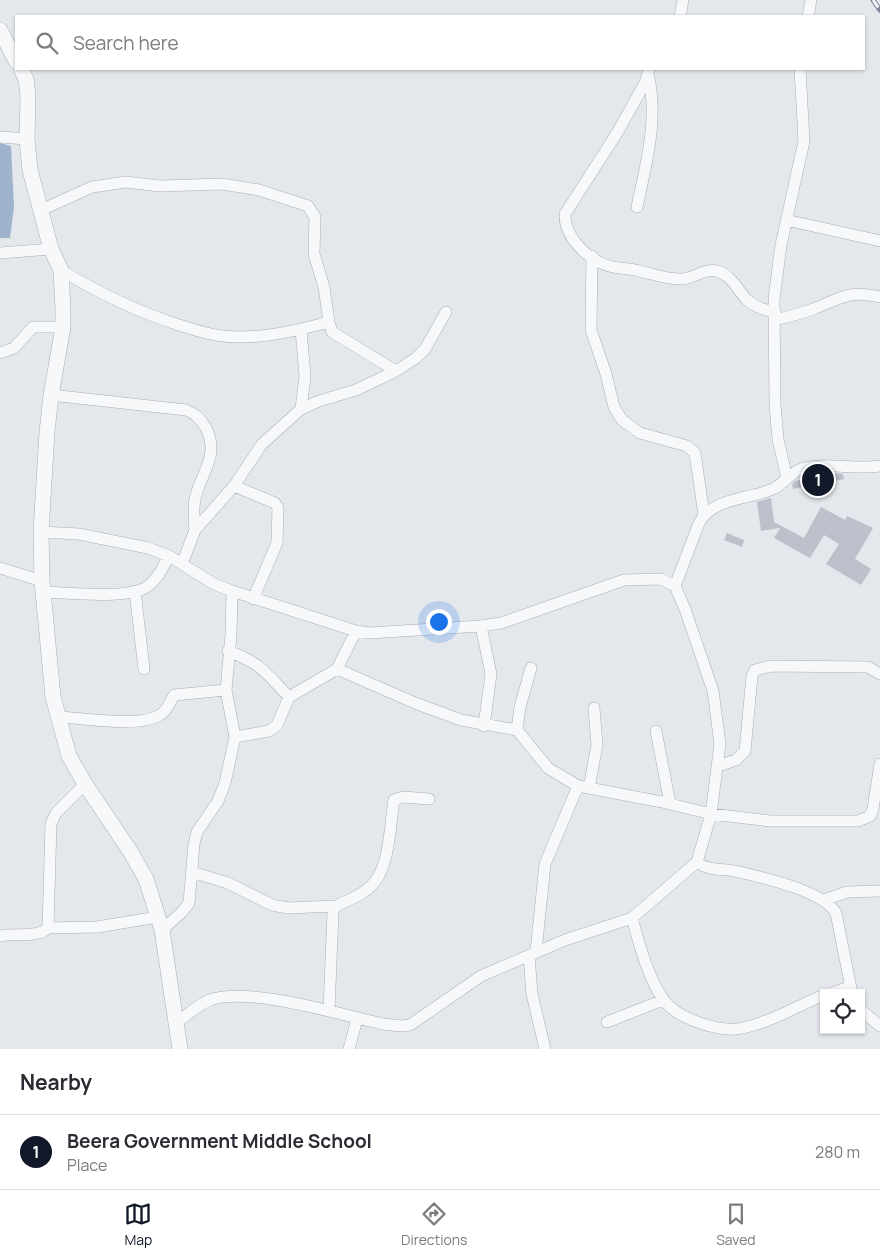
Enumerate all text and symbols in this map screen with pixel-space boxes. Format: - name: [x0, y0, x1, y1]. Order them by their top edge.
- search box: [15, 15, 865, 70]
- icon: search: [33, 29, 61, 57]
- text: Search here: [73, 30, 179, 56]
- pin: 1: [802, 461, 834, 499]
- your location: [426, 609, 452, 635]
- map controls: [820, 989, 865, 1034]
- button: locate: [820, 989, 865, 1034]
- text: Nearby: [20, 1068, 92, 1096]
- text: Beera Government Middle School: [67, 1128, 372, 1154]
- text: 1: [32, 1141, 40, 1163]
- text: 280 m: [815, 1141, 860, 1163]
- text: Place: [67, 1154, 107, 1176]
- tab: Map: [124, 1200, 152, 1249]
- tab: Directions: [401, 1200, 467, 1249]
- tab: Saved: [716, 1200, 756, 1249]

